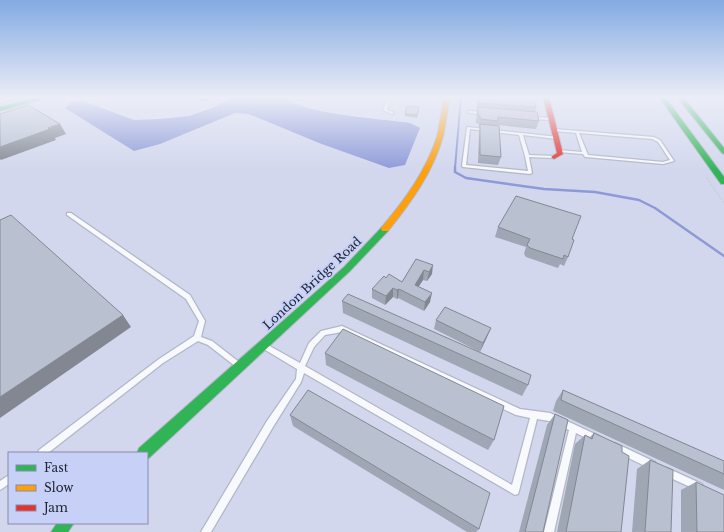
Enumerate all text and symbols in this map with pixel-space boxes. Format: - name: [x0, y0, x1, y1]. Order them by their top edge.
- street label: London Bridge Road: [260, 234, 364, 332]
- legend: [8, 452, 148, 524]
- text: Fast: [44, 460, 69, 475]
- text: Slow: [44, 480, 74, 495]
- text: Jam: [42, 500, 68, 515]

